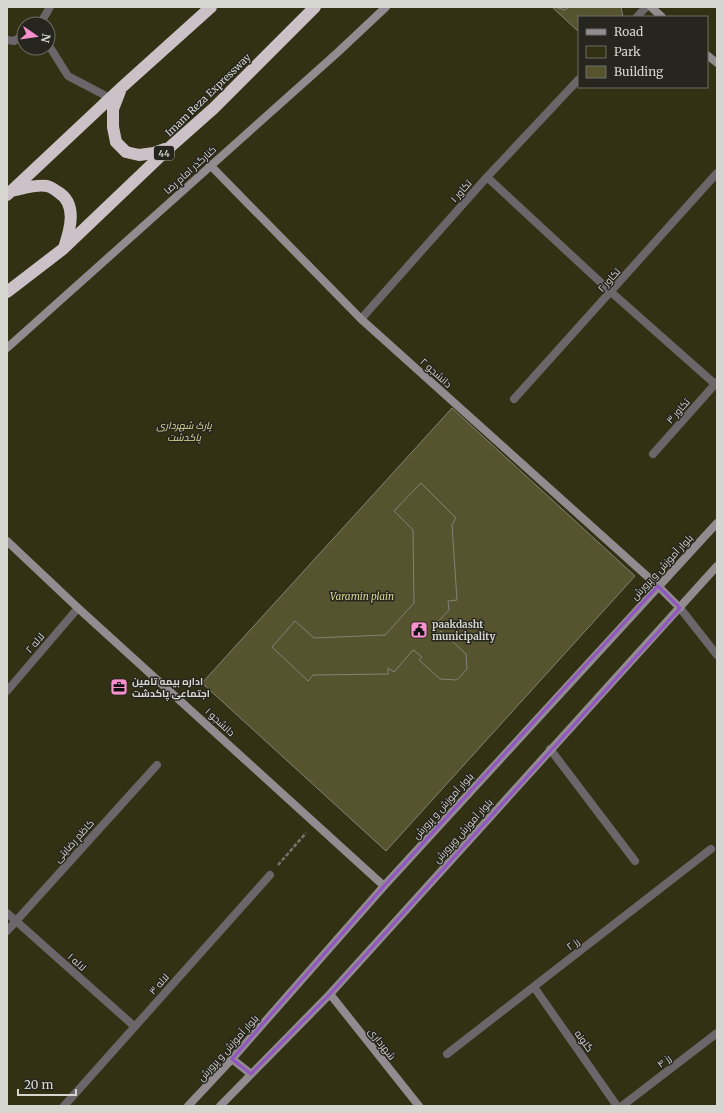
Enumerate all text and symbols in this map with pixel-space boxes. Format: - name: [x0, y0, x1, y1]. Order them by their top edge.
- north arrow: [16, 16, 56, 56]
- legend: [578, 16, 708, 88]
- text: Road: [614, 24, 643, 39]
- text: N: [38, 32, 54, 44]
- text: Park: [614, 44, 641, 59]
- street label: Imam Reza Expressway: [162, 51, 254, 139]
- text: Building: [614, 64, 664, 79]
- street label: کنارگذر امام رضا: [161, 143, 220, 198]
- road number: 44: [154, 146, 174, 160]
- street label: تکاور ۱: [448, 177, 475, 205]
- street label: تکاور ۲: [595, 265, 623, 295]
- street label: دانشجو ۲: [417, 355, 455, 391]
- street label: تکاور ۳: [663, 395, 693, 426]
- park label: پارک شهرداری پاکدشت: [156, 419, 213, 445]
- street label: بلوار آموزش و پرورش: [628, 532, 696, 602]
- park label: Varamin plain: [330, 590, 394, 603]
- place label: paakdasht municipality: [432, 618, 495, 643]
- public building icon: paakdasht municipality: [409, 620, 429, 640]
- street label: لاله ۲: [23, 630, 47, 656]
- place label: اداره بیمه تامین اجتماعی پاکدشت: [132, 675, 210, 701]
- office icon: اداره بیمه تامین اجتماعی پاکدشت: [109, 677, 129, 697]
- street label: دانشجو ۱: [202, 705, 238, 739]
- street label: بلوار آموزش و پرورش: [410, 770, 476, 842]
- street label: بلوار آموزش وپرورش: [431, 796, 495, 866]
- street label: کاظم رضایتی: [51, 817, 98, 866]
- street label: رز ۲: [564, 935, 582, 953]
- street label: لاله ۱: [65, 950, 89, 974]
- street label: لاله ۳: [146, 971, 172, 997]
- street label: بلوار آموزش و پرورش: [195, 1012, 261, 1084]
- street label: شهرداری: [365, 1025, 399, 1063]
- street label: گلونه: [572, 1027, 596, 1055]
- street label: رز ۴: [654, 1051, 674, 1071]
- scale bar: [18, 1071, 76, 1097]
- text: 20 m: [24, 1077, 53, 1092]

